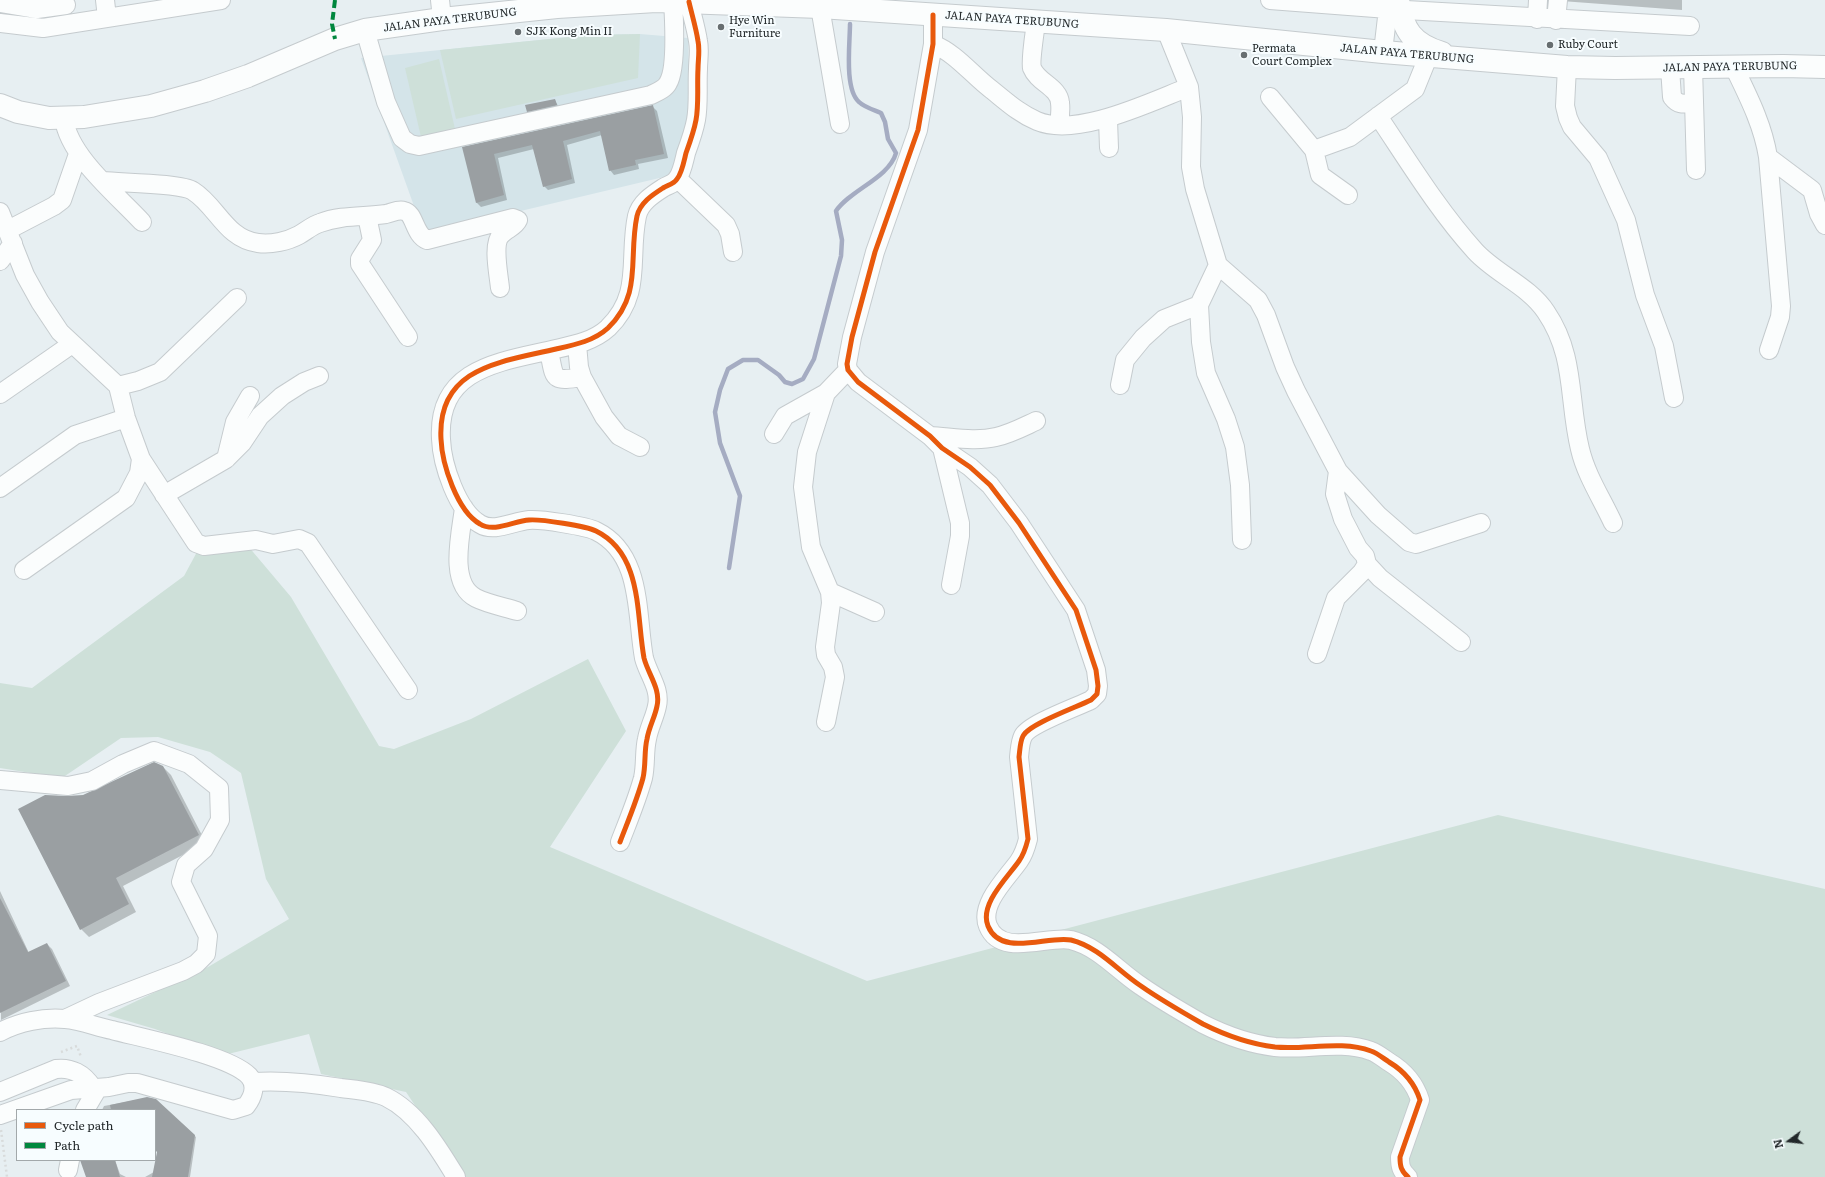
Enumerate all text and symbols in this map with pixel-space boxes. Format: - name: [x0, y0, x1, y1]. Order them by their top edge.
- street label: JALAN PAYA TERUBUNG: [382, 5, 518, 35]
- street label: JALAN PAYA TERUBUNG: [944, 9, 1080, 31]
- place label: Hye Win Furniture: [729, 14, 780, 40]
- marker: Hye Win Furniture: [716, 22, 726, 32]
- place label: SJK Kong Min II: [526, 25, 612, 39]
- marker: SJK Kong Min II: [513, 27, 523, 37]
- place label: Ruby Court: [1558, 38, 1618, 52]
- marker: Ruby Court: [1545, 40, 1555, 50]
- place label: Permata Court Complex: [1252, 42, 1332, 68]
- street label: JALAN PAYA TERUBUNG: [1339, 42, 1475, 66]
- marker: Permata Court Complex: [1239, 50, 1249, 60]
- street label: JALAN PAYA TERUBUNG: [1663, 59, 1797, 75]
- legend: [16, 1109, 156, 1161]
- text: Cycle path: [54, 1116, 114, 1134]
- north arrow: [1769, 1121, 1809, 1161]
- text: Path: [54, 1136, 80, 1154]
- text: N: [1768, 1138, 1786, 1151]

